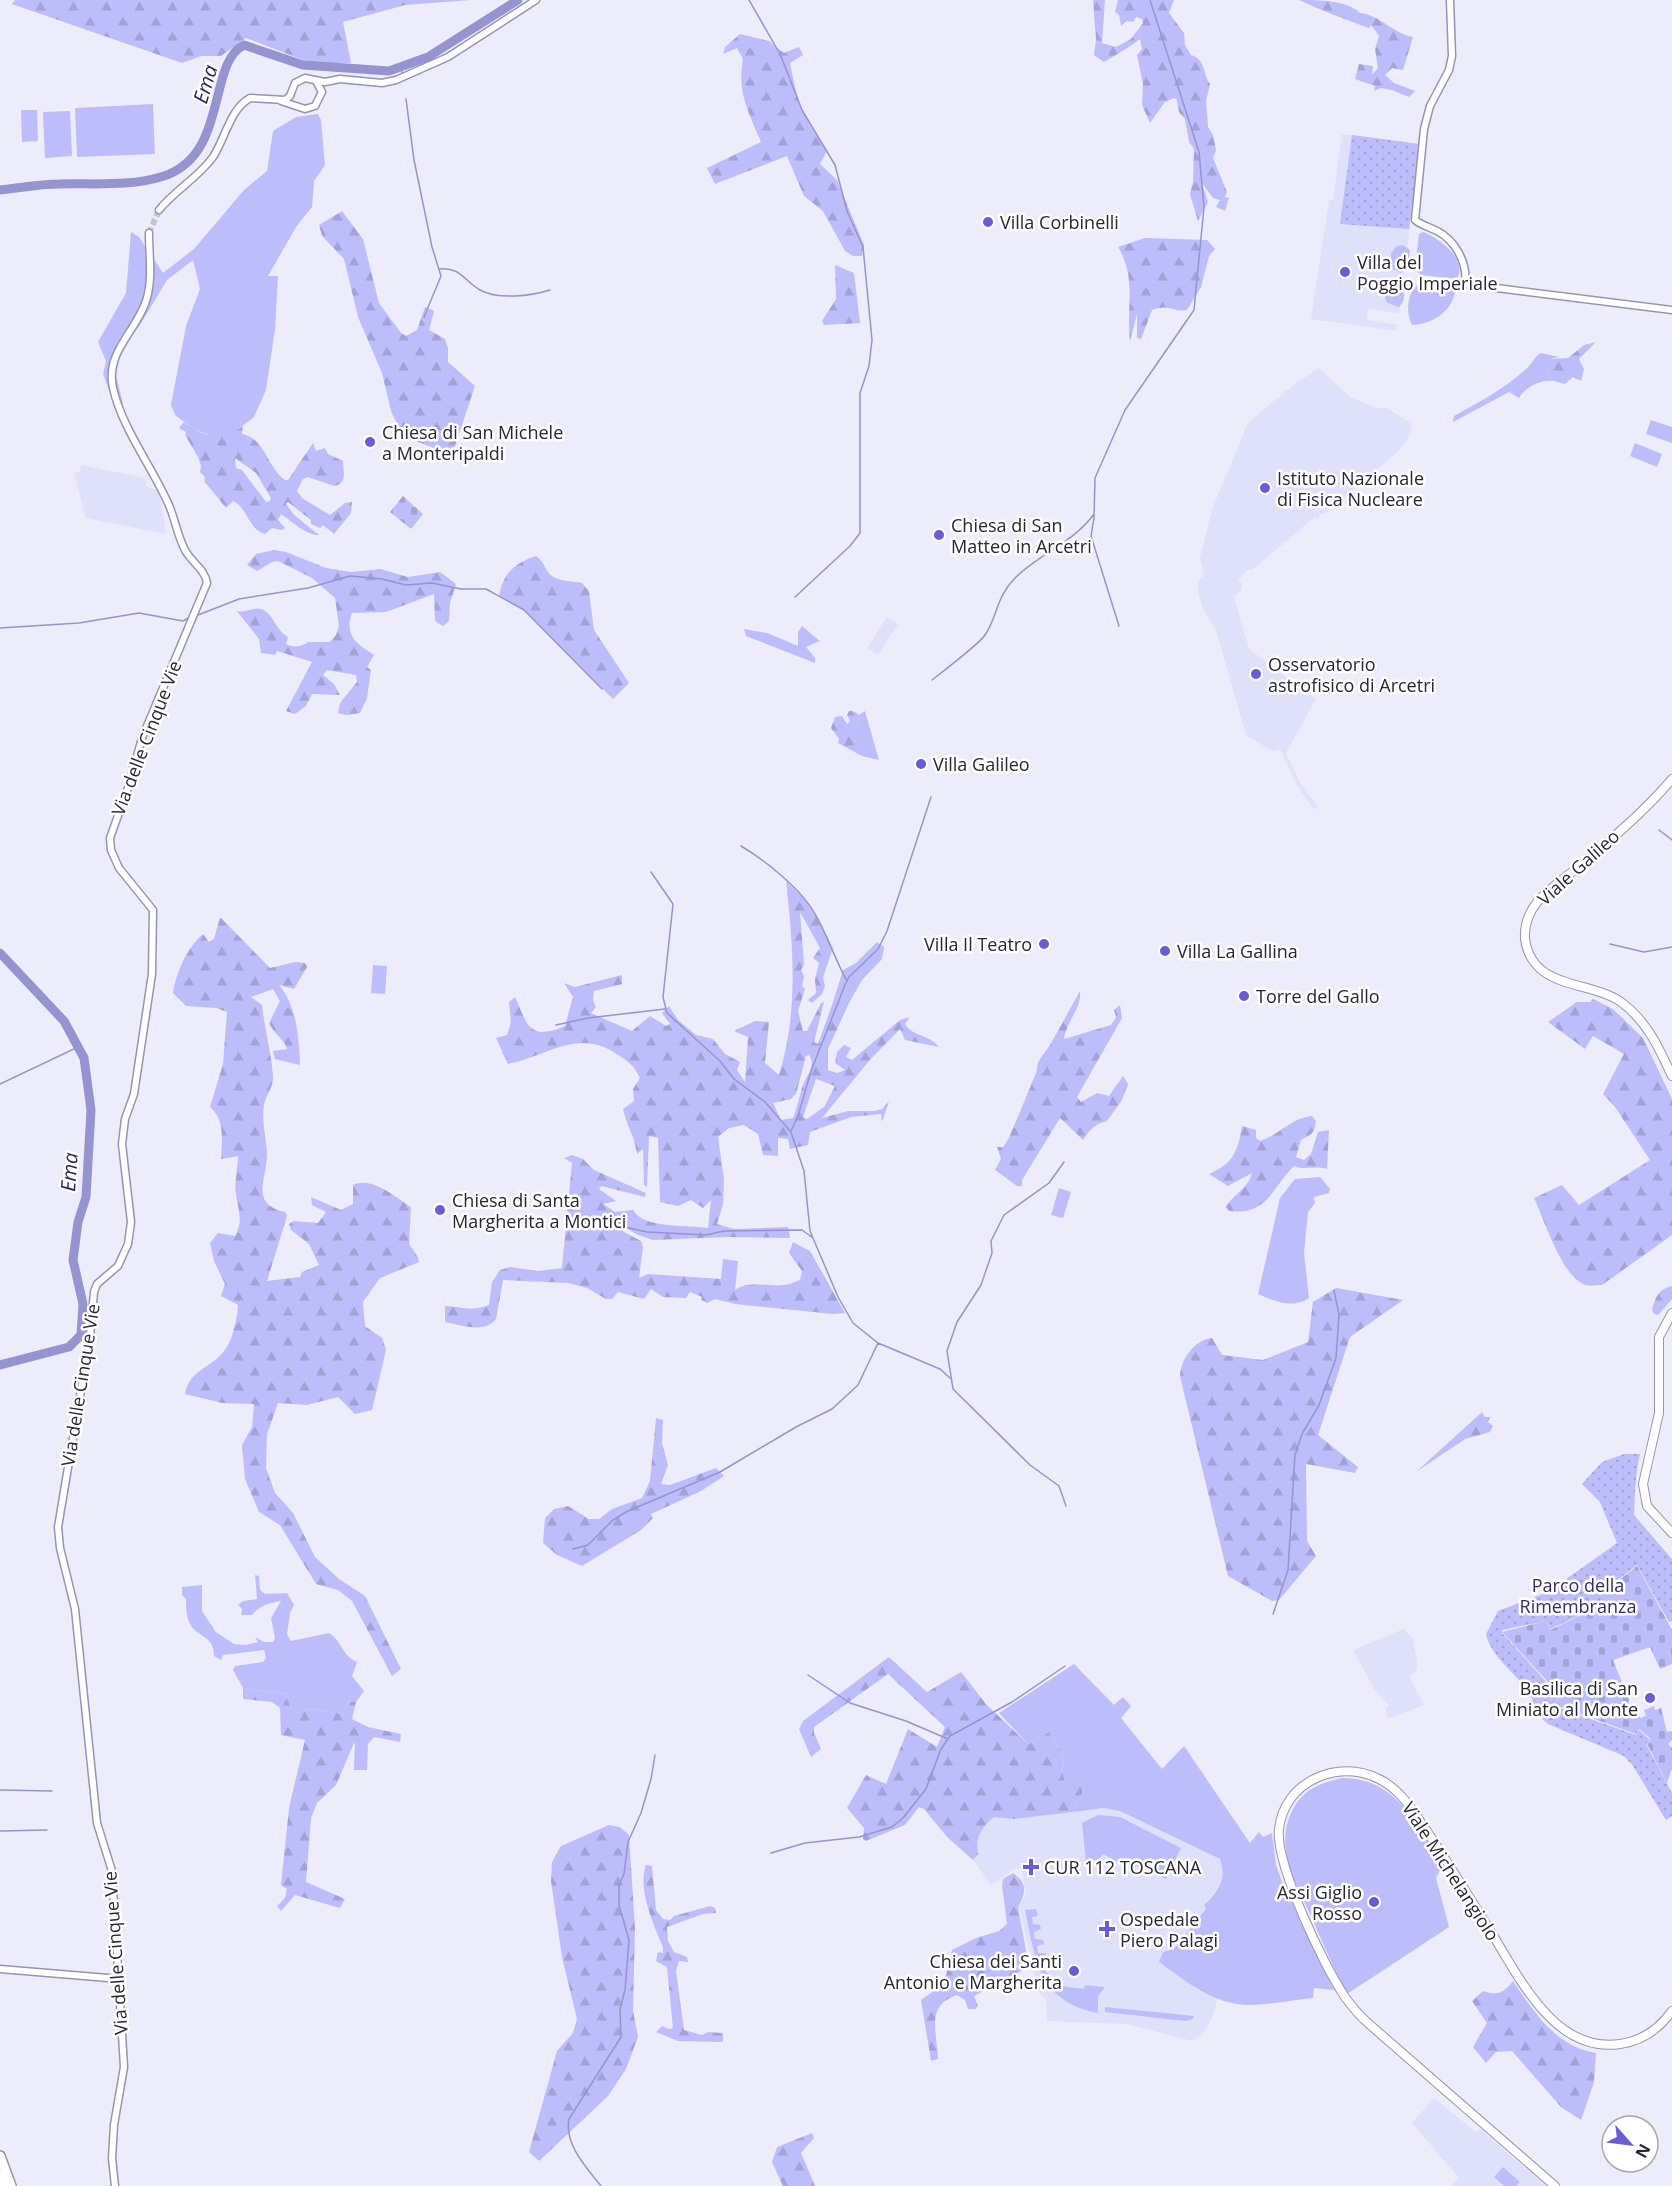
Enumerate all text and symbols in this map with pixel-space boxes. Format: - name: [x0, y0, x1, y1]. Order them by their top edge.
- water label: Ema: [186, 61, 224, 107]
- place label: Villa Corbinelli: [1000, 210, 1119, 234]
- marker: Villa Corbinelli: [981, 215, 995, 229]
- place label: Villa del Poggio Imperiale: [1357, 250, 1498, 295]
- marker: Villa del Poggio Imperiale: [1338, 265, 1352, 279]
- place label: Chiesa di San Michele a Monteripaldi: [382, 420, 563, 465]
- marker: Chiesa di San Michele a Monteripaldi: [363, 435, 377, 449]
- place label: Istituto Nazionale di Fisica Nucleare: [1277, 466, 1424, 511]
- marker: Istituto Nazionale di Fisica Nucleare: [1258, 481, 1272, 495]
- place label: Chiesa di San Matteo in Arcetri: [951, 513, 1092, 558]
- marker: Chiesa di San Matteo in Arcetri: [932, 528, 946, 542]
- place label: Osservatorio astrofisico di Arcetri: [1268, 652, 1435, 697]
- street label: Via delle Cinque Vie: [105, 657, 187, 819]
- marker: Osservatorio astrofisico di Arcetri: [1249, 667, 1263, 681]
- place label: Villa Galileo: [933, 752, 1030, 776]
- marker: Villa Galileo: [914, 757, 928, 771]
- street label: Viale Galileo: [1532, 824, 1624, 910]
- place label: Villa Il Teatro: [924, 932, 1032, 956]
- marker: Villa Il Teatro: [1037, 937, 1051, 951]
- place label: Villa La Gallina: [1177, 939, 1298, 963]
- marker: Villa La Gallina: [1158, 944, 1172, 958]
- place label: Torre del Gallo: [1256, 984, 1380, 1008]
- marker: Torre del Gallo: [1237, 989, 1251, 1003]
- water label: Ema: [54, 1152, 84, 1192]
- place label: Chiesa di Santa Margherita a Montici: [452, 1188, 626, 1233]
- marker: Chiesa di Santa Margherita a Montici: [433, 1203, 447, 1217]
- street label: Via delle Cinque Vie: [55, 1302, 105, 1468]
- park label: Parco della Rimembranza: [1520, 1573, 1636, 1618]
- place label: Basilica di San Miniato al Monte: [1496, 1676, 1638, 1721]
- marker: Basilica di San Miniato al Monte: [1643, 1691, 1657, 1705]
- street label: Viale Michelangiolo: [1397, 1797, 1505, 1945]
- place label: CUR 112 TOSCANA: [1044, 1855, 1202, 1879]
- marker: CUR 112 TOSCANA: [1022, 1858, 1040, 1876]
- street label: Via delle Cinque Vie: [97, 1870, 133, 2036]
- place label: Assi Giglio Rosso: [1277, 1880, 1362, 1925]
- marker: Assi Giglio Rosso: [1367, 1895, 1381, 1909]
- place label: Ospedale Piero Palagi: [1120, 1907, 1218, 1952]
- marker: Ospedale Piero Palagi: [1098, 1920, 1116, 1938]
- place label: Chiesa dei Santi Antonio e Margherita: [884, 1949, 1062, 1994]
- marker: Chiesa dei Santi Antonio e Margherita: [1067, 1964, 1081, 1978]
- north arrow: [1600, 2114, 1660, 2174]
- text: N: [1630, 2140, 1656, 2162]

